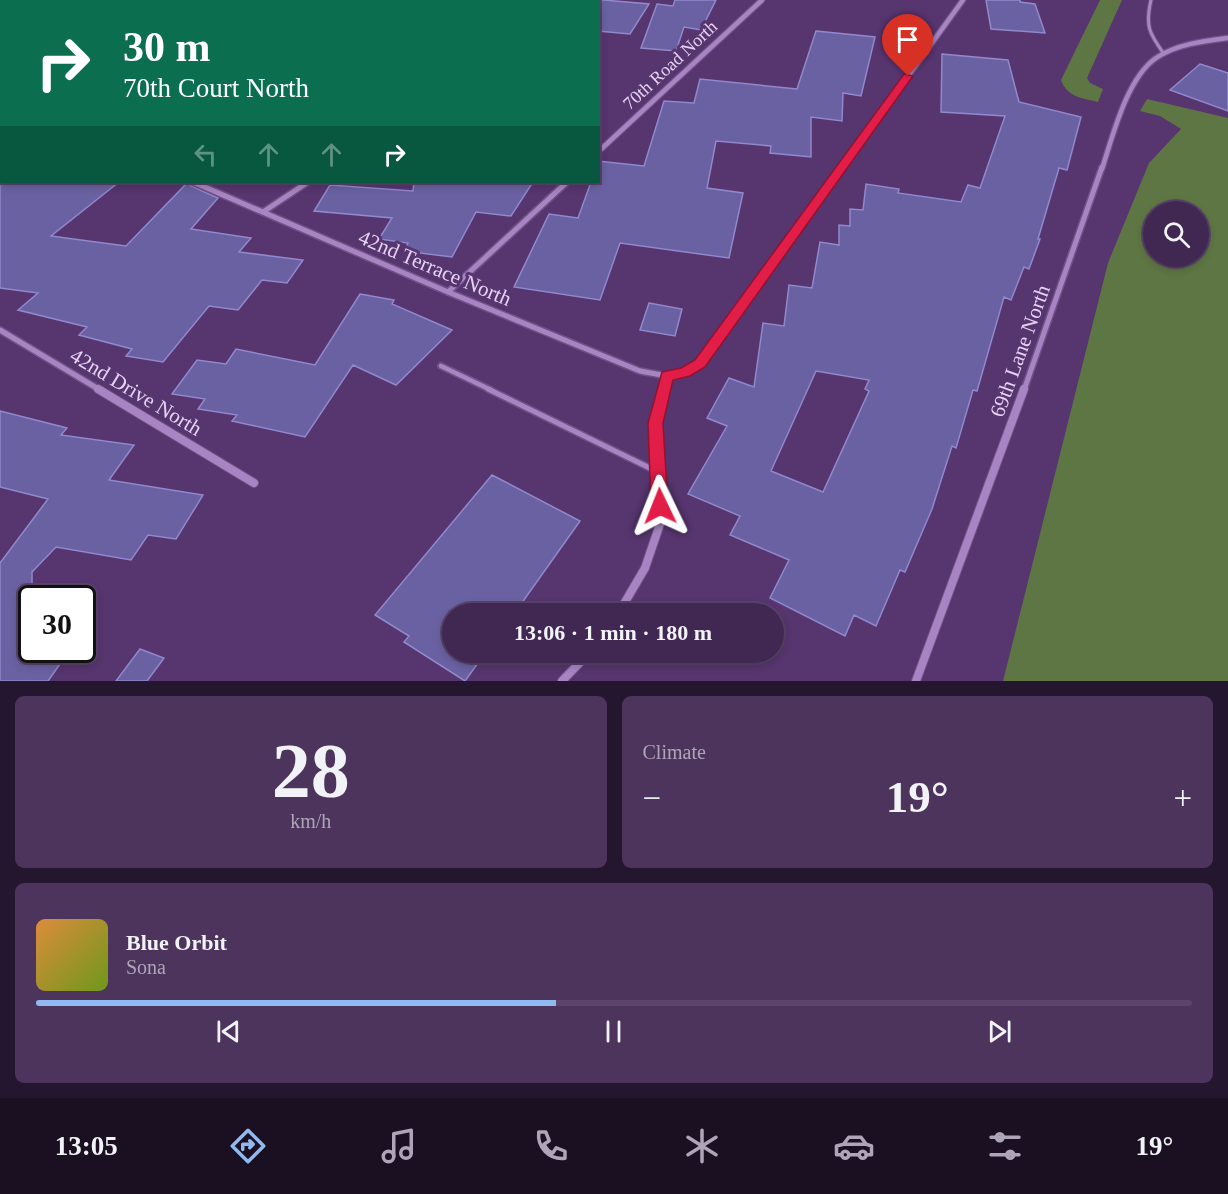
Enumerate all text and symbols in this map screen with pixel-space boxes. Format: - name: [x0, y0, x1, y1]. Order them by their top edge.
- pin: [882, 14, 933, 76]
- street label: 70th Road North: [619, 16, 721, 114]
- icon: arrive: [891, 23, 924, 56]
- icon: right: [24, 24, 102, 102]
- text: 30 m: [123, 24, 211, 70]
- text: 70th Court North: [123, 73, 309, 103]
- icon: left: [189, 138, 222, 171]
- icon: ahead: [252, 138, 285, 171]
- icon: ahead: [315, 138, 348, 171]
- icon: right: [378, 138, 411, 171]
- map controls: [1143, 201, 1209, 267]
- button: search: [1143, 201, 1209, 267]
- street label: 42nd Terrace North: [355, 225, 516, 311]
- street label: 69th Lane North: [985, 281, 1055, 420]
- street label: 42nd Drive North: [66, 343, 207, 441]
- position arrow: [628, 474, 692, 538]
- speed limit sign: 30: [18, 585, 96, 663]
- text: 13:06 · 1 min · 180 m: [514, 620, 712, 645]
- text: 28: [272, 727, 350, 814]
- text: Climate: [643, 741, 706, 763]
- text: 19°: [886, 772, 949, 822]
- text: −: [643, 780, 661, 816]
- text: +: [1173, 780, 1192, 816]
- text: km/h: [290, 810, 331, 832]
- text: Blue Orbit: [126, 930, 227, 955]
- text: Sona: [126, 956, 166, 978]
- icon: previous: [212, 1015, 245, 1048]
- icon: pause: [597, 1015, 630, 1048]
- icon: next: [983, 1015, 1016, 1048]
- icon: directions: [227, 1125, 269, 1167]
- icon: music: [378, 1125, 420, 1167]
- icon: phone: [530, 1125, 572, 1167]
- icon: climate: [681, 1125, 723, 1167]
- icon: car: [833, 1125, 875, 1167]
- icon: filters: [984, 1125, 1026, 1167]
- text: 13:05: [55, 1131, 118, 1161]
- text: 19°: [1135, 1131, 1173, 1161]

